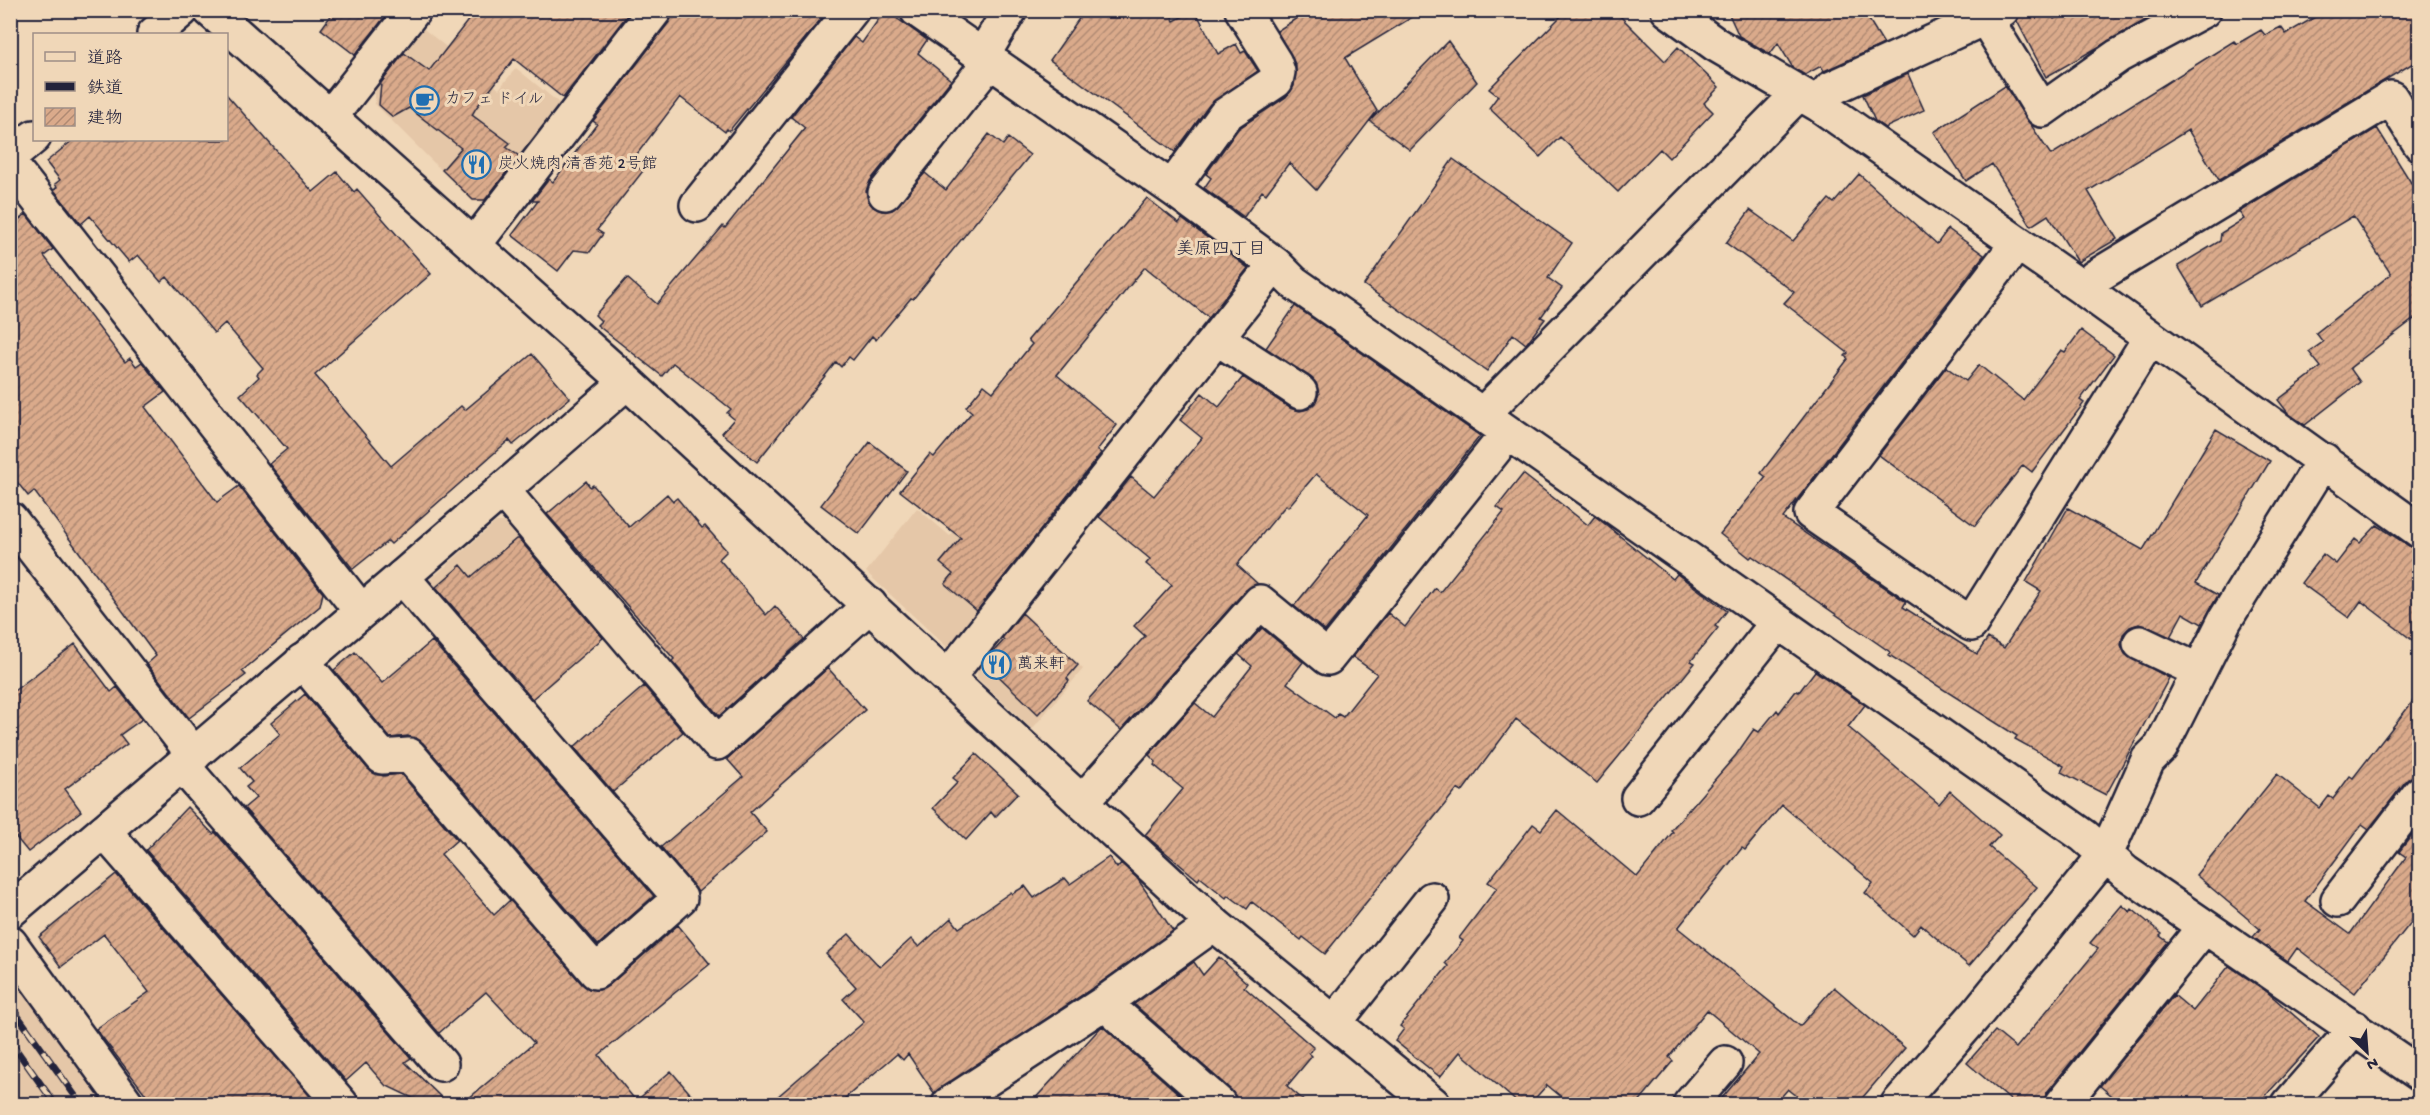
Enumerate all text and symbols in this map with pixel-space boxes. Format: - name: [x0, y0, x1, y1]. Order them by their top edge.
- legend: [33, 33, 228, 141]
- text: 道路: [87, 48, 123, 70]
- text: 鉄道: [87, 78, 123, 100]
- cafe icon: カフェ ドイル: [408, 84, 440, 116]
- place label: カフェ ドイル: [445, 90, 544, 110]
- text: 建物: [87, 108, 123, 130]
- restaurant icon: 炭火焼肉 清香苑 2号館: [461, 149, 493, 181]
- place label: 炭火焼肉 清香苑 2号館: [498, 154, 657, 175]
- district label: 美原四丁目: [1176, 239, 1266, 261]
- restaurant icon: 萬来軒: [980, 649, 1012, 681]
- place label: 萬来軒: [1017, 654, 1065, 675]
- north arrow: [2337, 1022, 2397, 1082]
- text: N: [2363, 1052, 2381, 1073]

